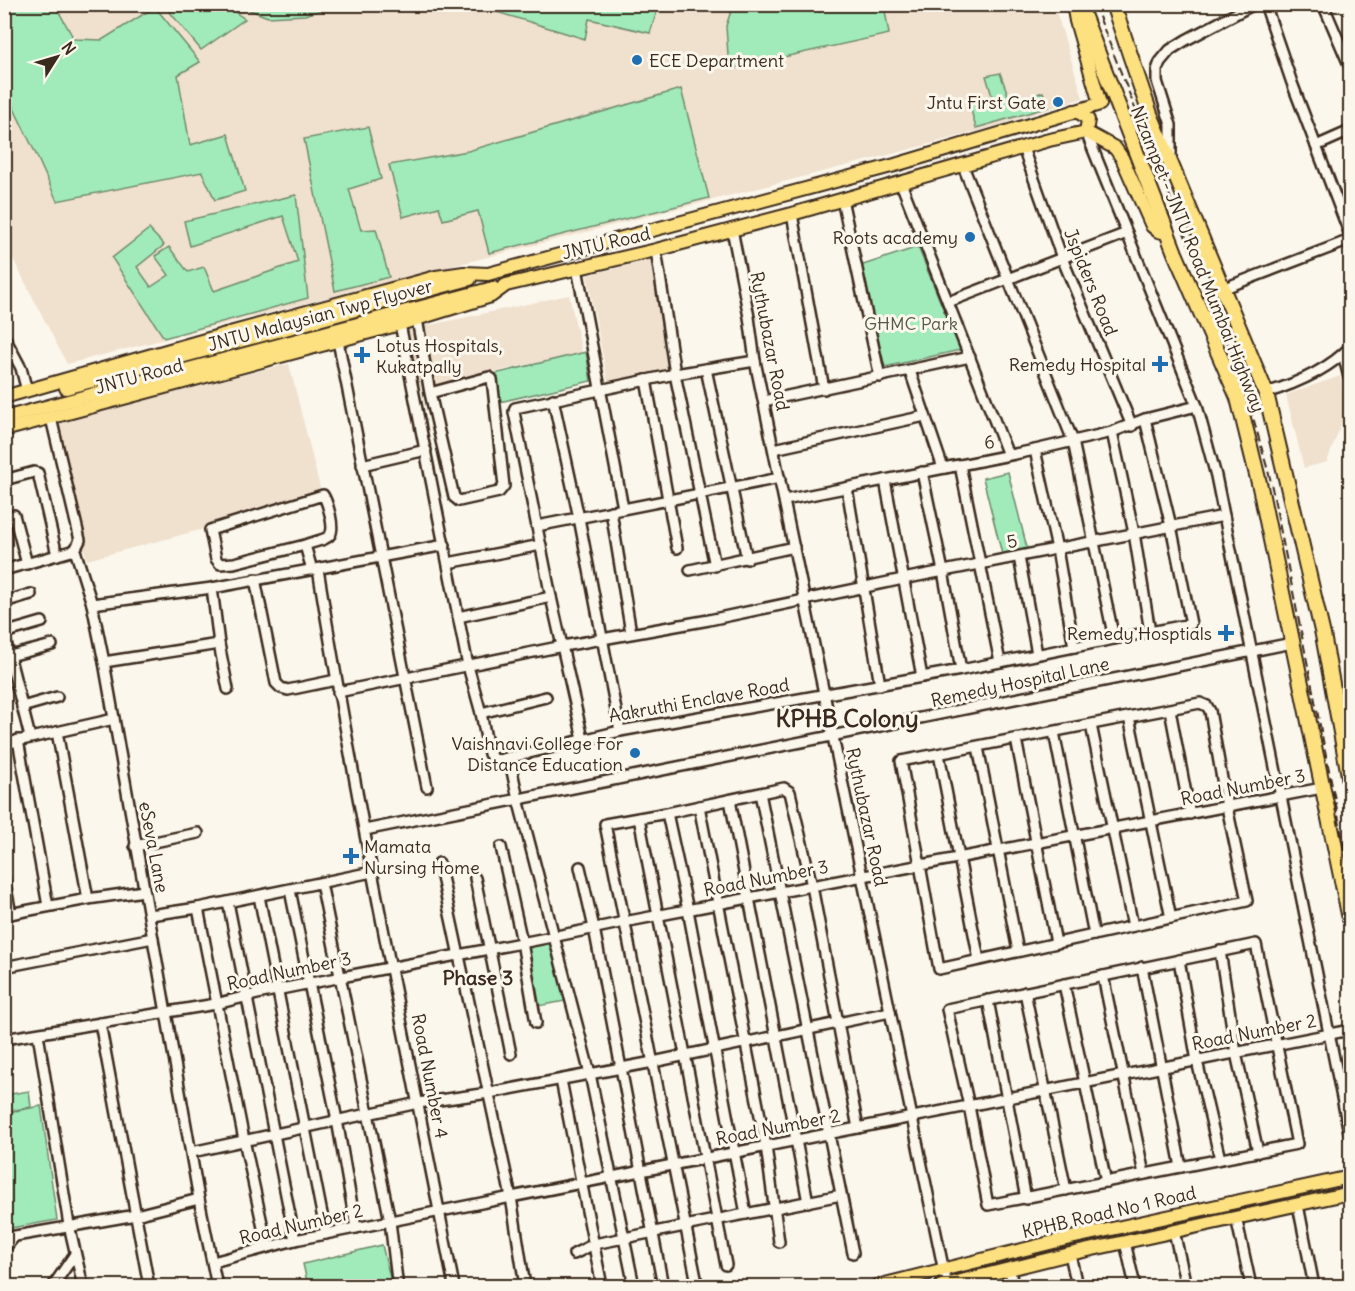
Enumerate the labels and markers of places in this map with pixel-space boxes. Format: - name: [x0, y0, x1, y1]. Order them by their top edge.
- place label: ECE Department: [649, 49, 784, 72]
- marker: ECE Department: [630, 53, 644, 67]
- place label: Jntu First Gate: [927, 91, 1046, 114]
- marker: Jntu First Gate: [1051, 95, 1065, 109]
- place label: Roots academy: [833, 226, 958, 249]
- marker: Roots academy: [963, 230, 977, 244]
- place label: Lotus Hospitals, Kukatpally: [376, 334, 503, 378]
- marker: Lotus Hospitals, Kukatpally: [353, 346, 371, 364]
- place label: Remedy Hospital: [1009, 353, 1146, 376]
- marker: Remedy Hospital: [1151, 355, 1169, 373]
- place label: Remedy Hosptials: [1067, 622, 1212, 645]
- marker: Remedy Hosptials: [1217, 624, 1235, 642]
- place label: Vaishnavi College For Distance Education: [451, 732, 624, 776]
- marker: Vaishnavi College For Distance Education: [628, 746, 642, 760]
- place label: Mamata Nursing Home: [364, 835, 480, 879]
- marker: Mamata Nursing Home: [342, 847, 360, 865]

